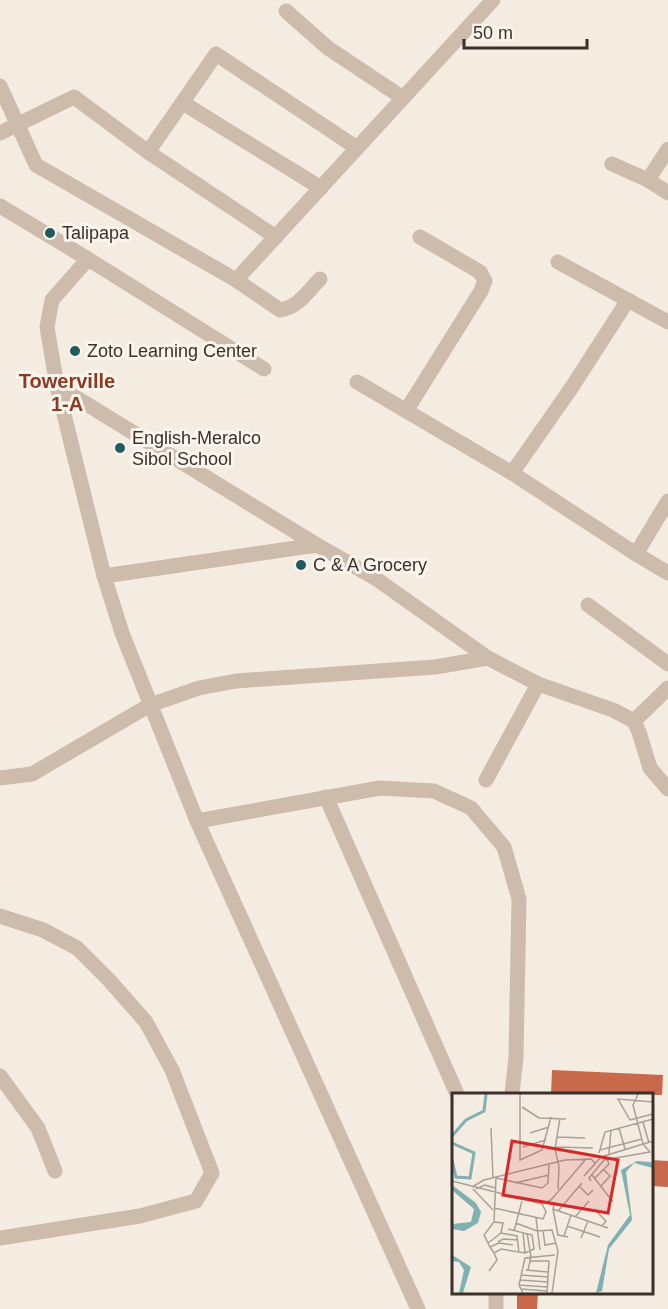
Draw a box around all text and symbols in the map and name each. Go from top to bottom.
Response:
scale bar [464,12,587,50]
text: 50 m [473,23,513,43]
place label: Talipapa [62,223,130,243]
marker: Talipapa [43,226,57,240]
place label: Zoto Learning Center [87,341,257,361]
marker: Zoto Learning Center [68,344,82,358]
district label: Towerville 1-A [19,370,115,415]
place label: English-Meralco Sibol School [132,428,261,469]
marker: English-Meralco Sibol School [113,441,127,455]
place label: C & A Grocery [313,555,427,575]
marker: C & A Grocery [294,558,308,572]
inset map [452,1093,653,1294]

